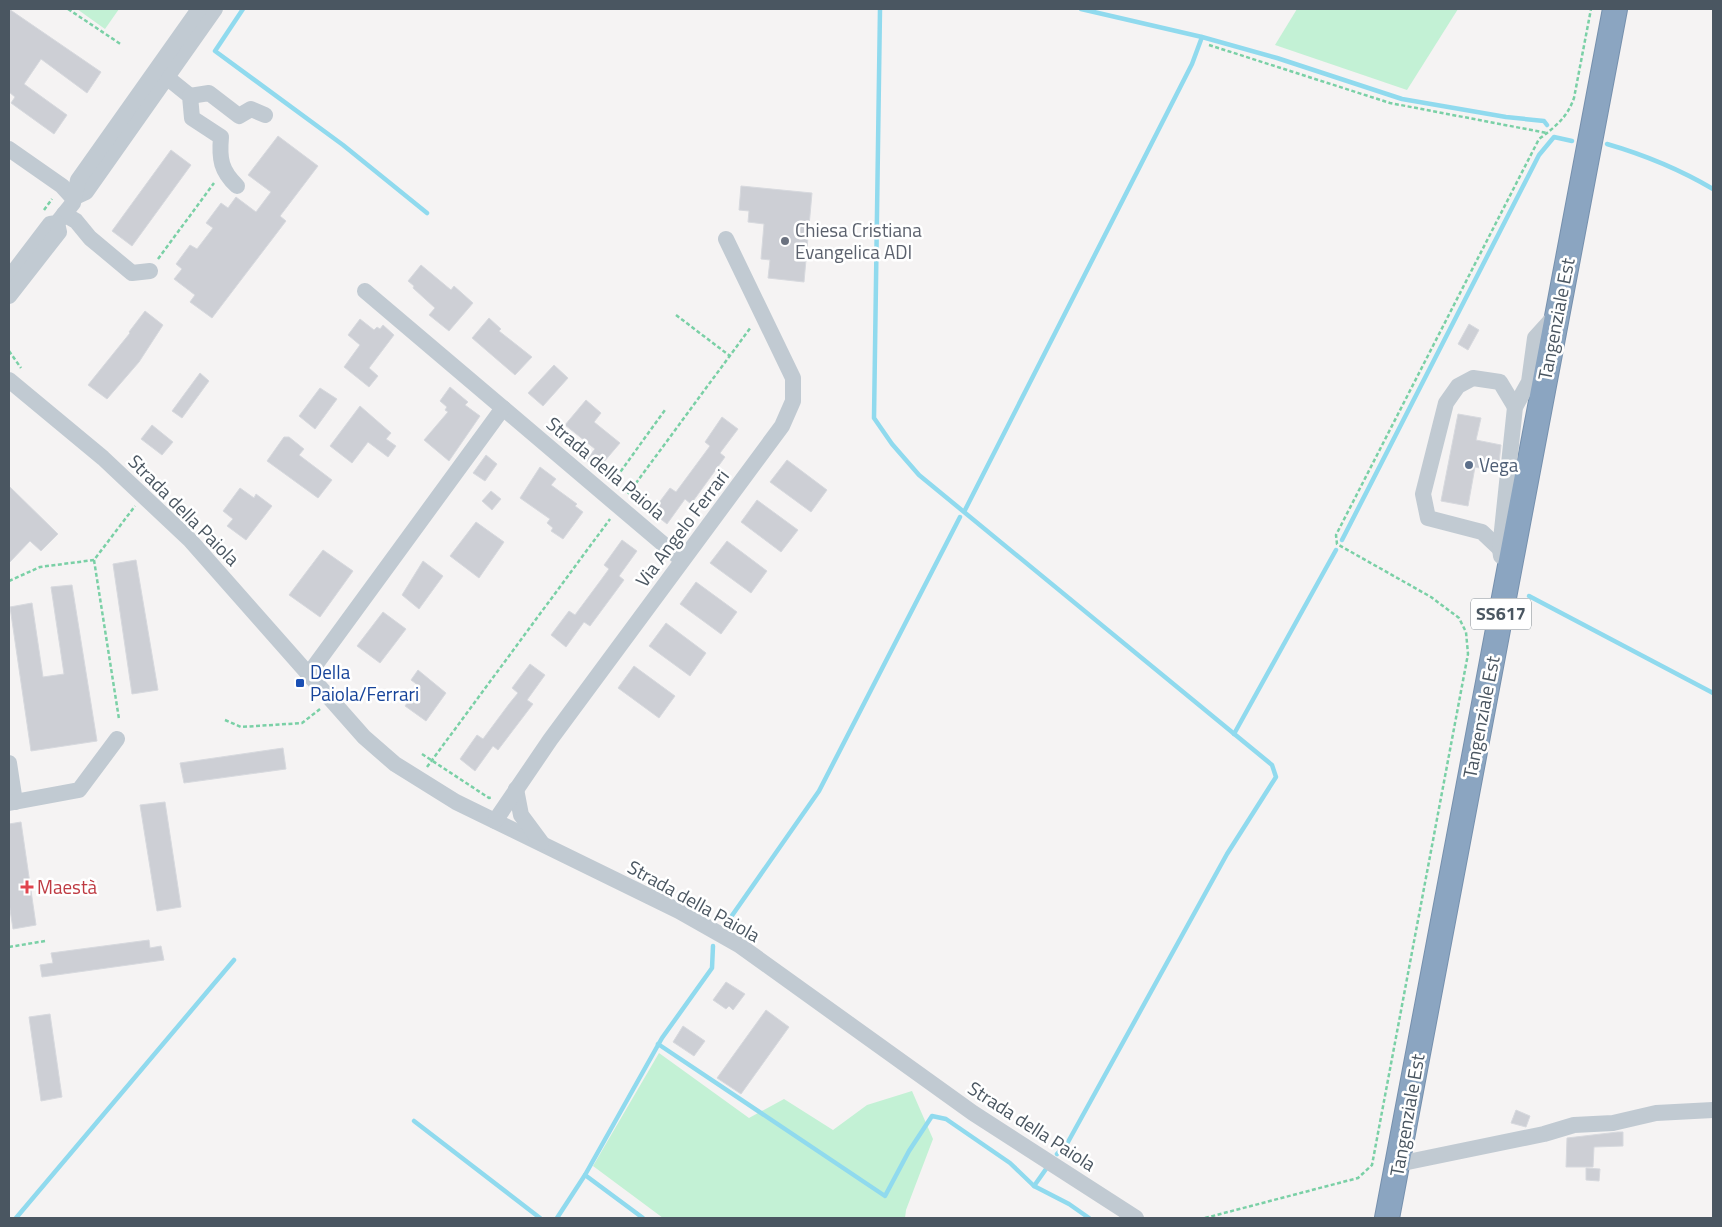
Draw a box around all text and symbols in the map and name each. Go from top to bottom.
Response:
place label: Chiesa Cristiana Evangelica ADI [795,215,922,266]
marker: Chiesa Cristiana Evangelica ADI [779,235,791,247]
street label: Tangenziale Est [1529,255,1582,383]
street label: Strada della Paiola [540,409,673,526]
street label: Strada della Paiola [122,447,247,572]
place label: Vega [1479,450,1519,479]
marker: Vega [1463,459,1475,471]
street label: Via Angelo Ferrari [628,463,736,593]
road number: SS617 [1471,598,1531,630]
street label: Tangenziale Est [1454,653,1507,781]
place label: Della Paiola/Ferrari [310,657,419,708]
marker: Della Paiola/Ferrari [294,677,306,689]
street label: Strada della Paiola [623,852,766,949]
place label: Maestà [37,872,98,901]
marker: Maestà [21,881,33,893]
street label: Tangenziale Est [1381,1051,1432,1179]
street label: Strada della Paiola [962,1073,1102,1178]

